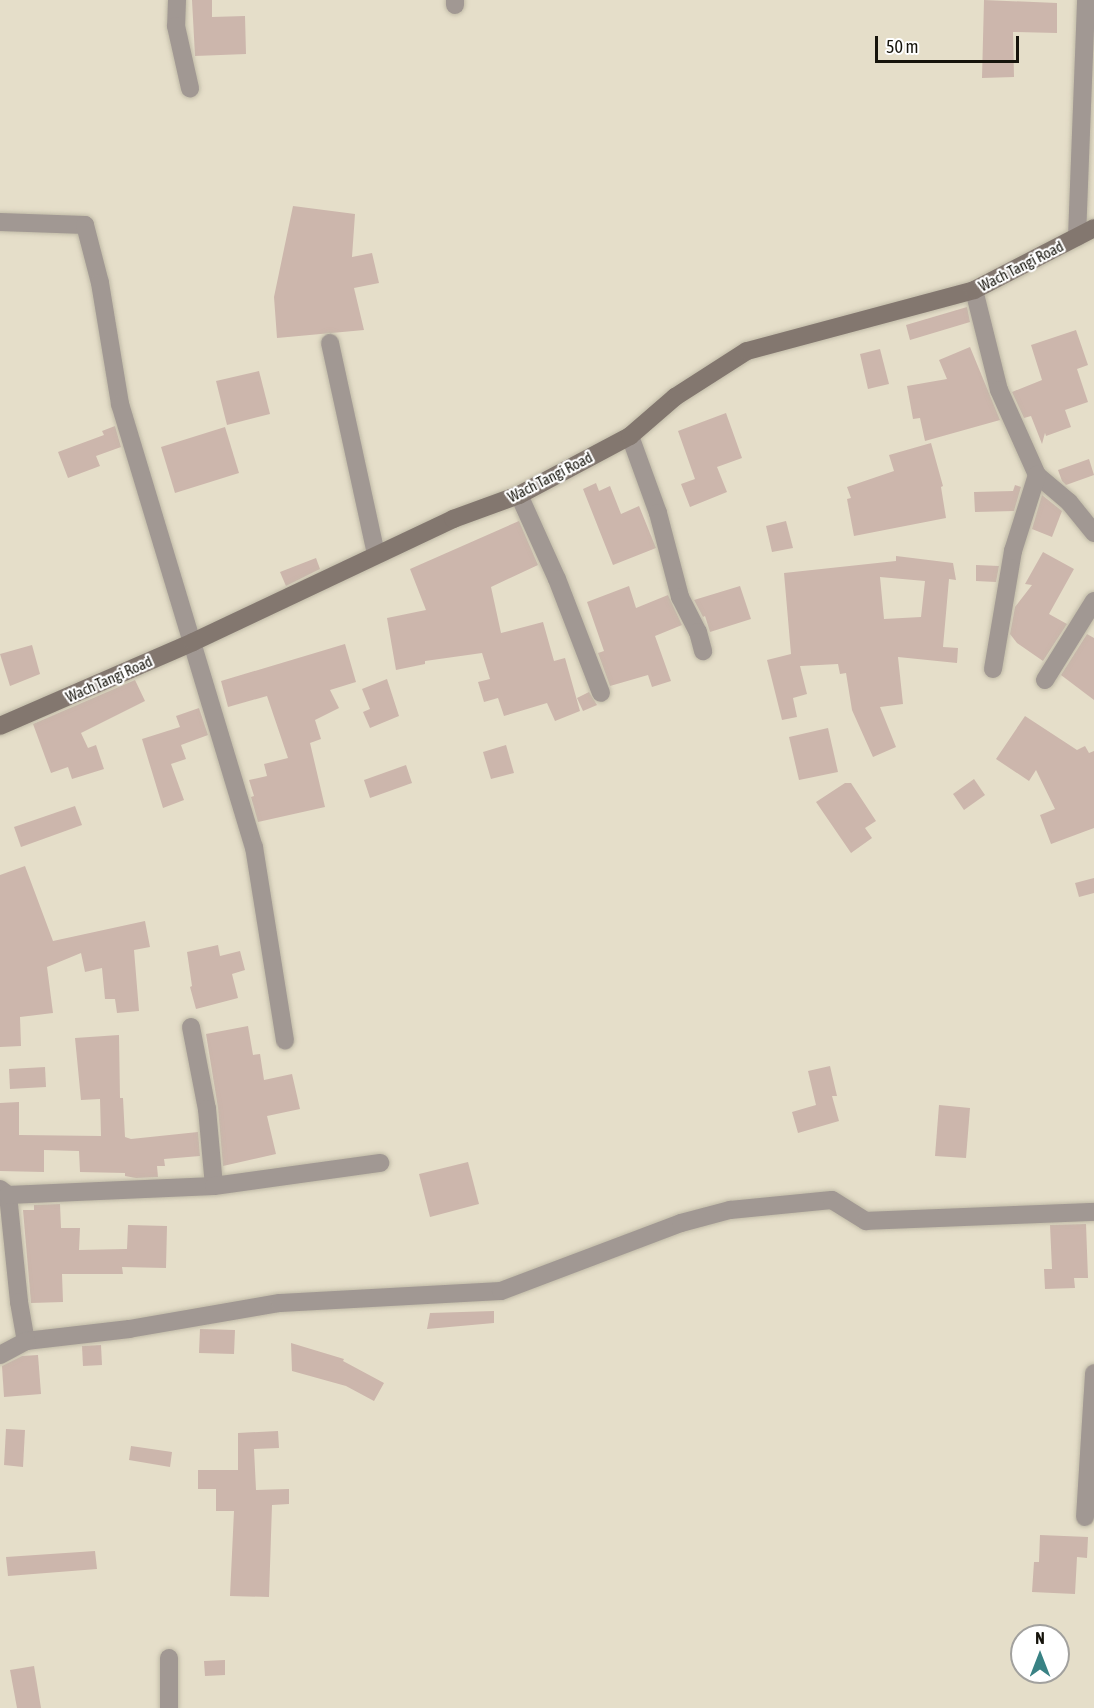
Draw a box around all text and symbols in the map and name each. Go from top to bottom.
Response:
scale bar [878,24,1022,62]
text: 50 m [886,36,918,57]
street label: Wach Tangi Road [976,237,1066,295]
street label: Wach Tangi Road [505,448,595,506]
street label: Wach Tangi Road [63,652,155,706]
north arrow [1010,1624,1070,1684]
text: N [1035,1629,1045,1647]

